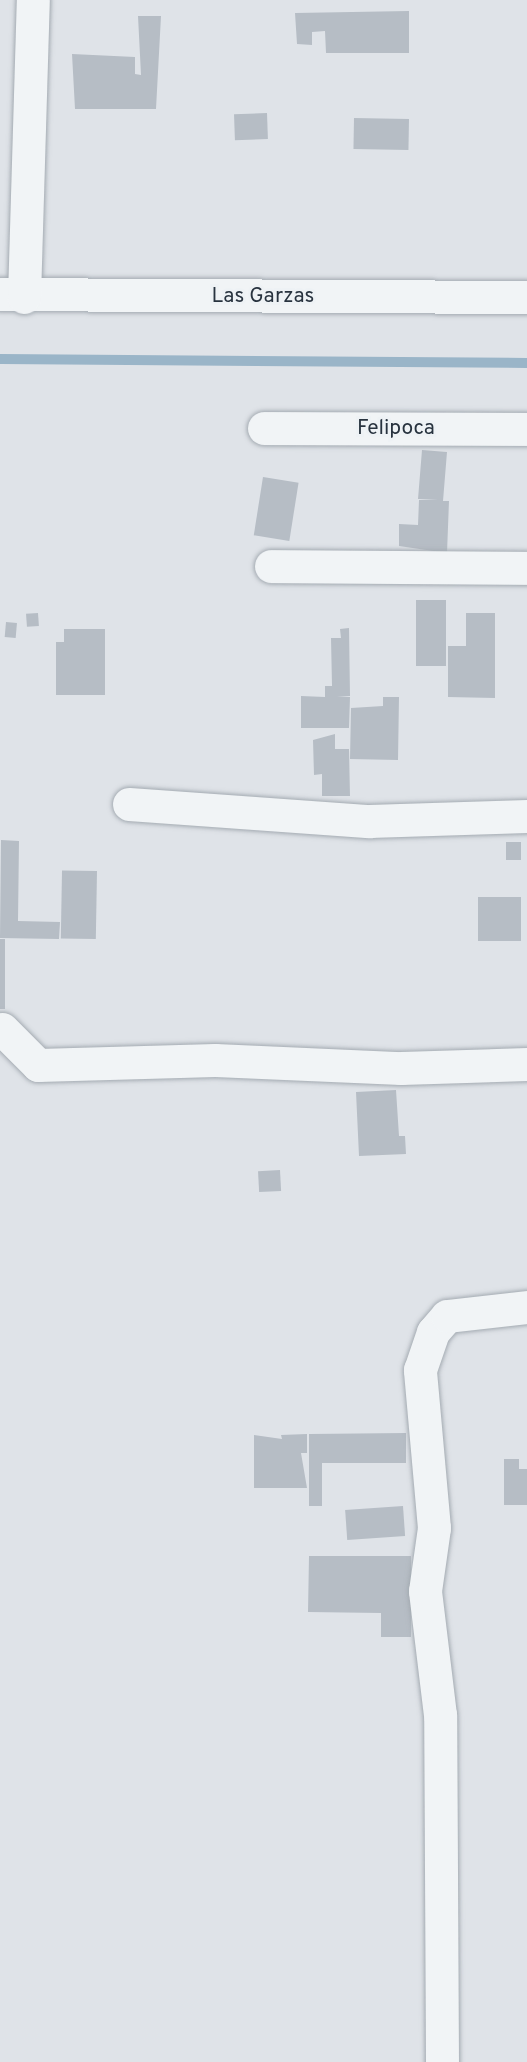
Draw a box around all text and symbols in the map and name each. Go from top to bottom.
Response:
street label: Las Garzas [212,284,314,310]
street label: Felipoca [357,416,435,442]

